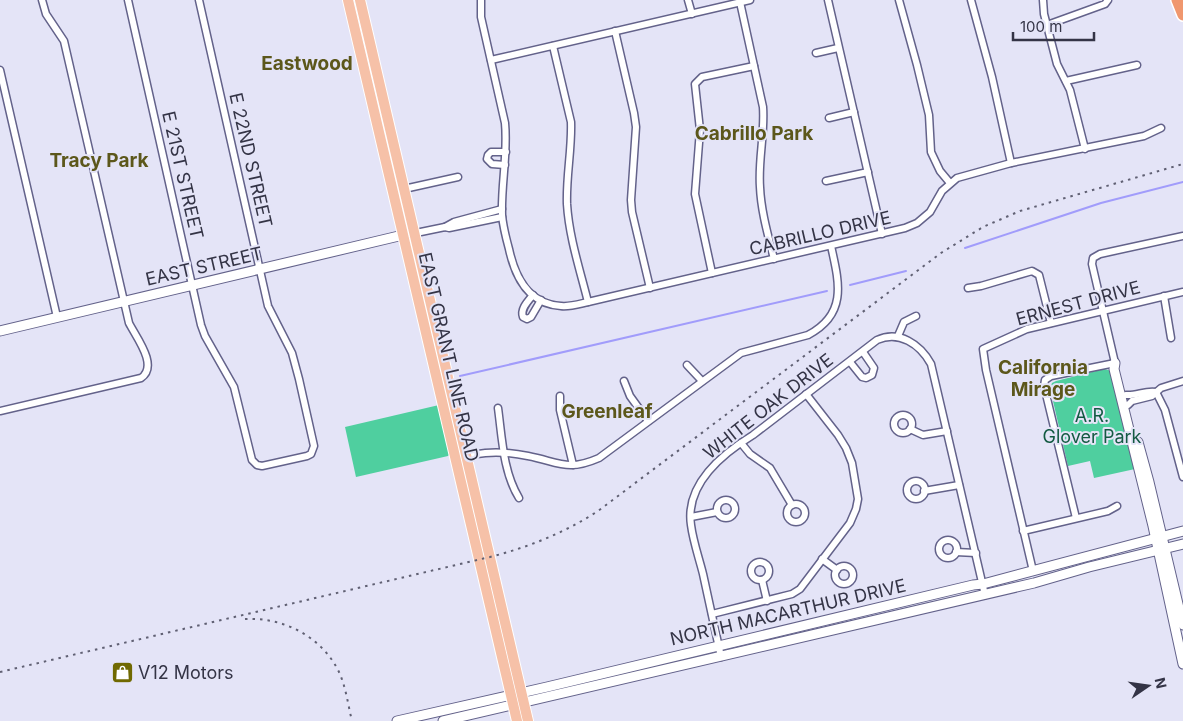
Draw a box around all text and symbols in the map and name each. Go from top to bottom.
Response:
scale bar [1013,10,1094,42]
text: 100 m [1020,17,1062,36]
district label: Eastwood [261,52,353,75]
street label: E 22ND STREET [225,91,277,229]
street label: E 21ST STREET [158,109,208,241]
district label: Cabrillo Park [695,122,813,145]
district label: Tracy Park [49,149,149,172]
street label: CABRILLO DRIVE [747,206,893,260]
street label: EAST STREET [143,242,265,290]
street label: EAST GRANT LINE ROAD [415,251,483,463]
street label: ERNEST DRIVE [1014,276,1142,330]
street label: WHITE OAK DRIVE [699,349,837,463]
district label: California Mirage [998,356,1088,401]
district label: Greenleaf [561,400,653,423]
park label: A.R. Glover Park [1043,405,1142,447]
street label: NORTH MACARTHUR DRIVE [668,575,908,649]
shop icon: V12 Motors [110,660,134,684]
north arrow [1123,661,1173,711]
place label: V12 Motors [138,662,234,683]
text: N [1152,676,1171,690]

